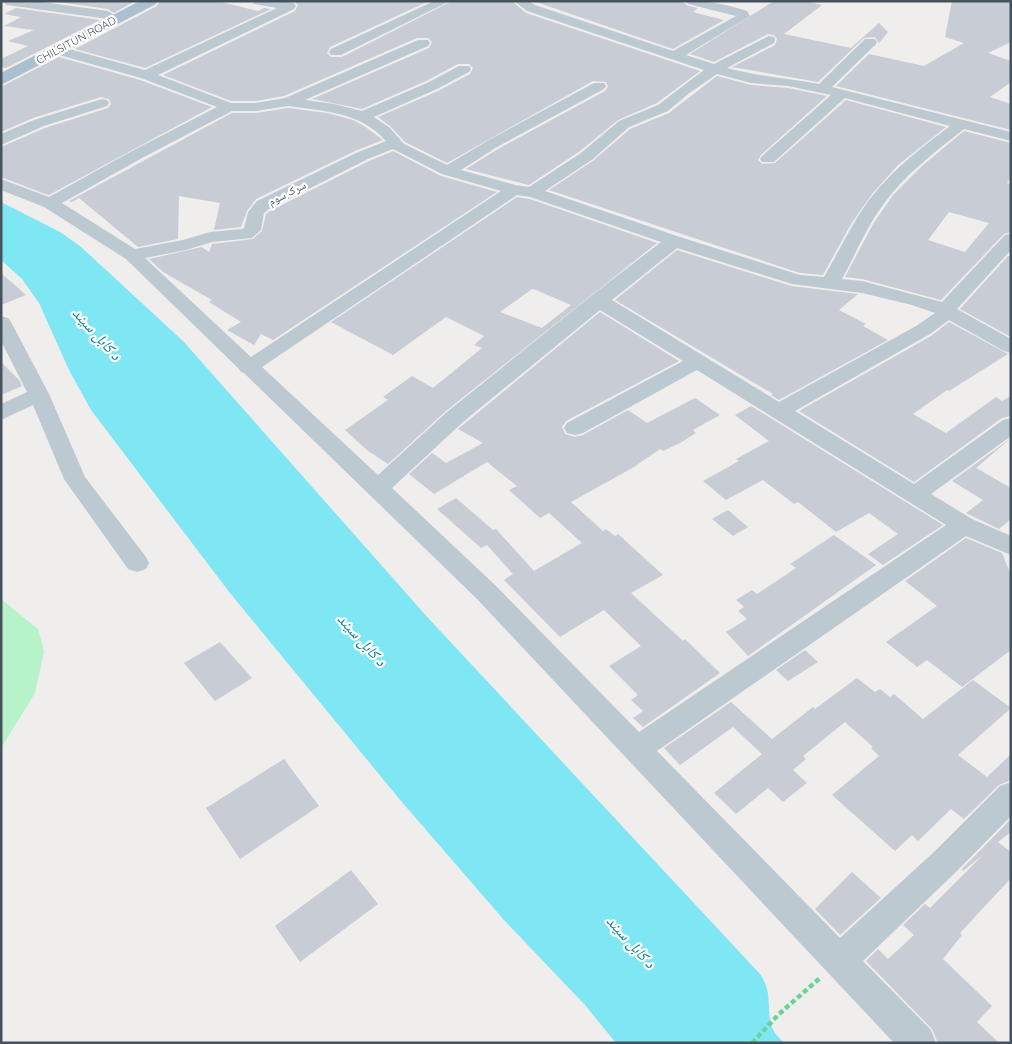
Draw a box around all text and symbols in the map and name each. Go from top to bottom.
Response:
street label: CHILSITUN ROAD [34,13,119,67]
street label: سرک سوم [266,178,308,208]
water label: د کابل سيند [69,303,126,364]
water label: د کابل سيند [334,609,391,670]
water label: د کابل سيند [603,911,660,972]

